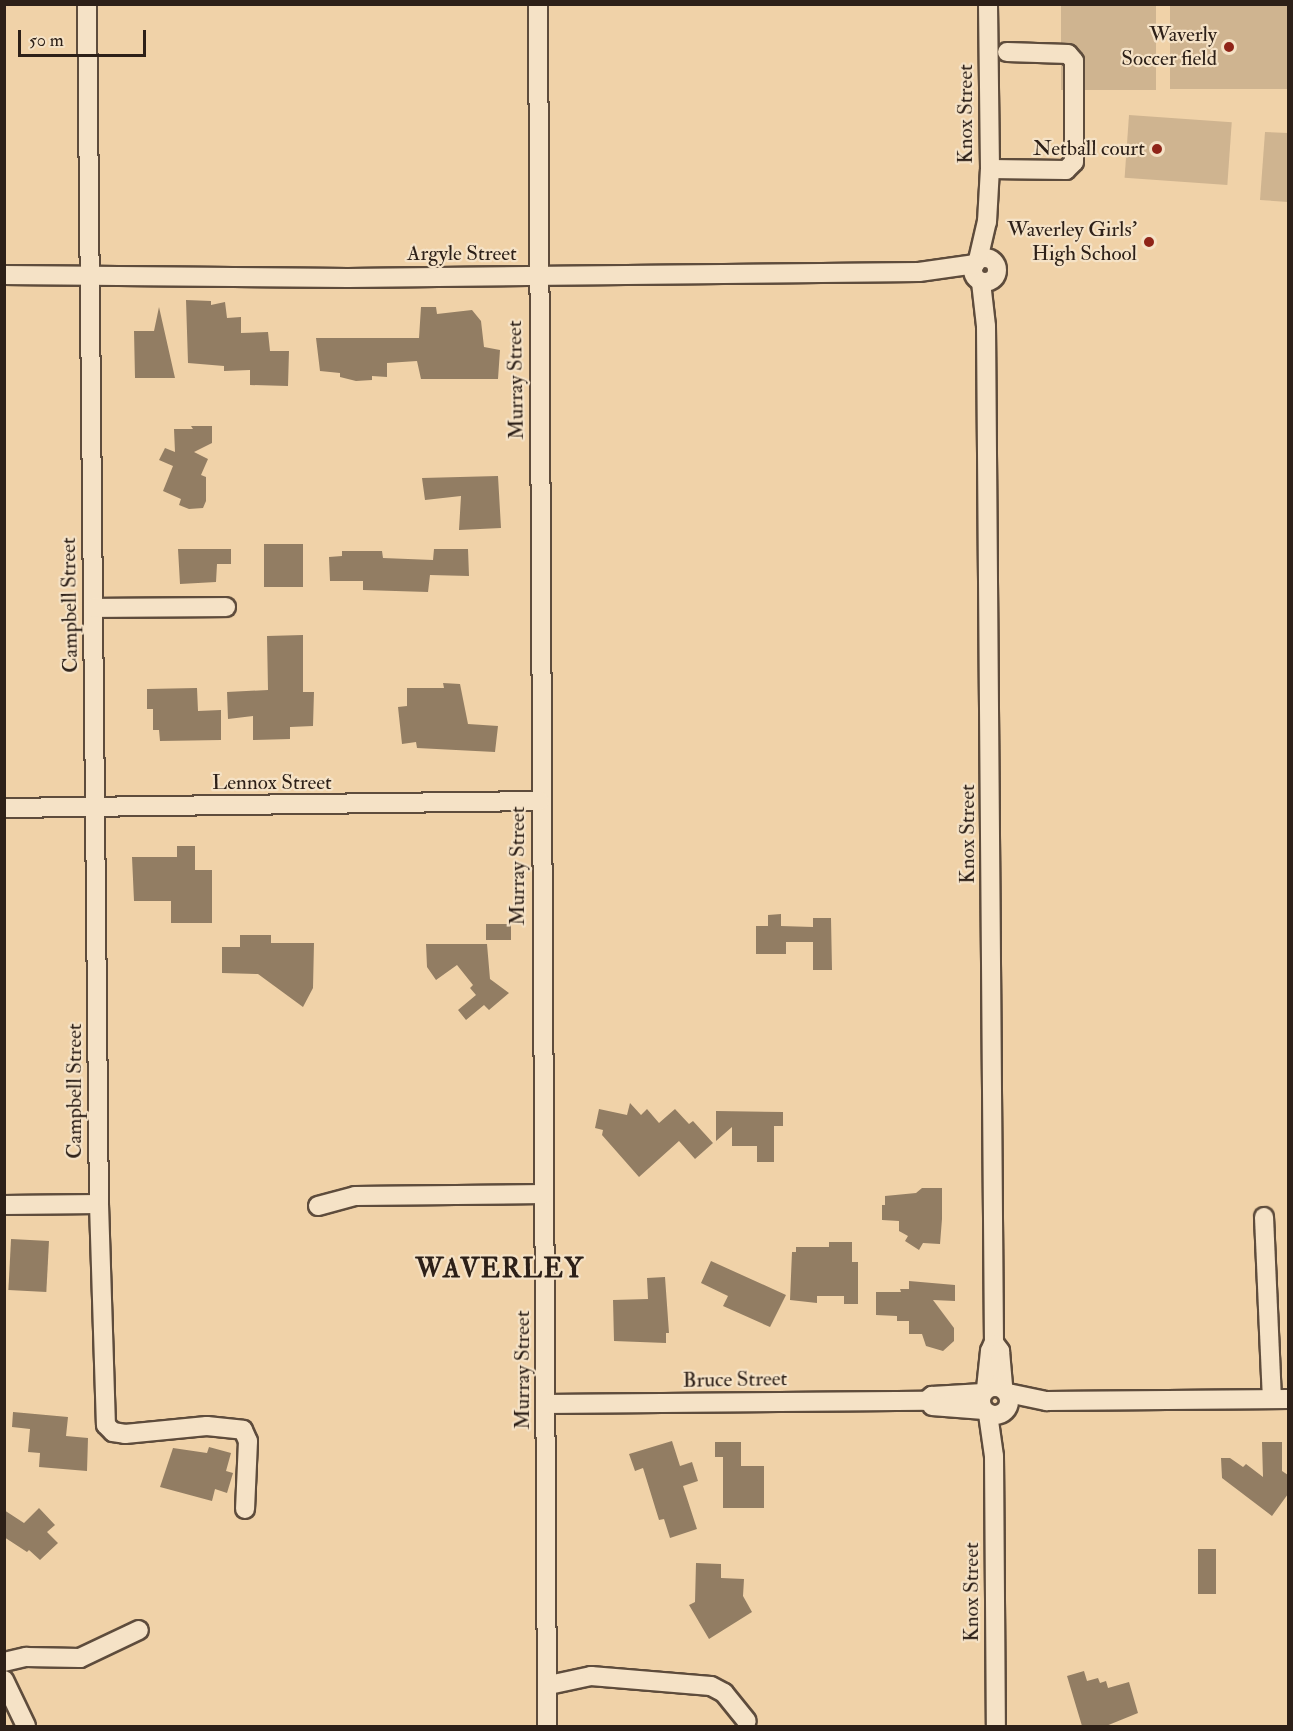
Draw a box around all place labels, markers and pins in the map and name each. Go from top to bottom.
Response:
place label: Waverly Soccer field [1121,22,1217,72]
marker: Waverly Soccer field [1222,40,1236,54]
place label: Netball court [1033,136,1145,162]
marker: Netball court [1150,142,1164,156]
place label: Waverley Girls' High School [1007,217,1137,267]
marker: Waverley Girls' High School [1142,235,1156,249]

